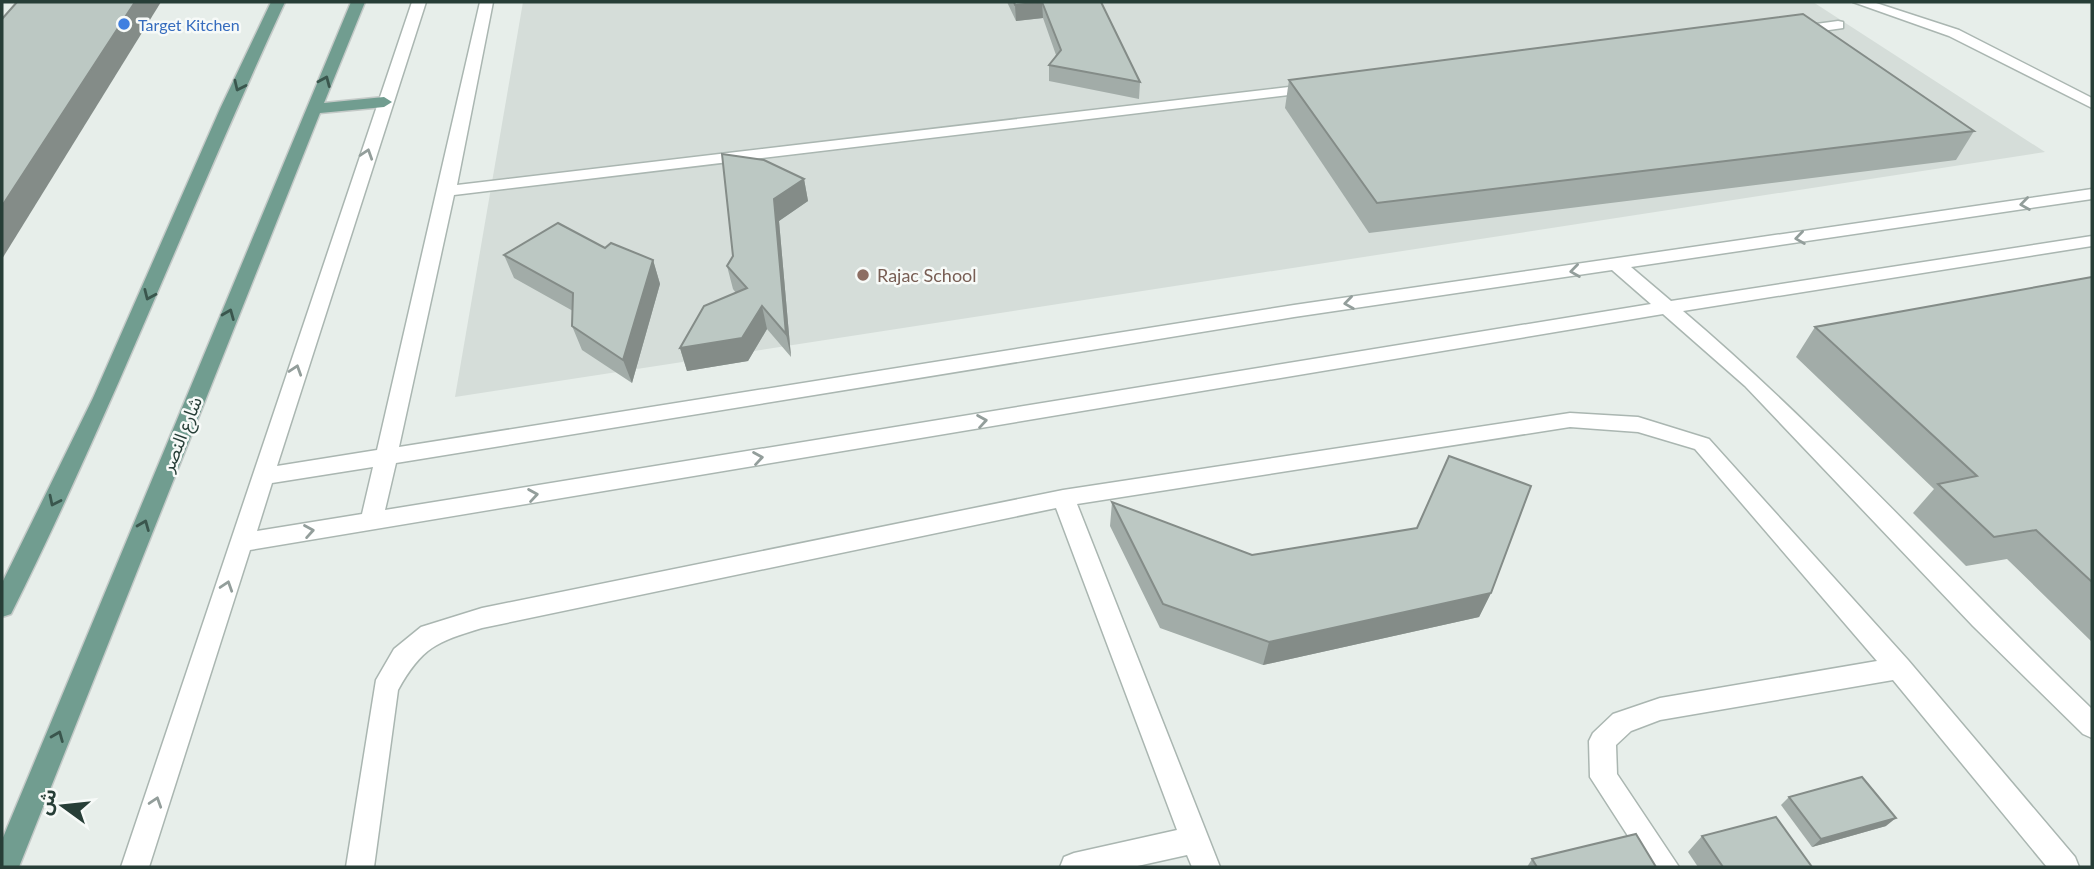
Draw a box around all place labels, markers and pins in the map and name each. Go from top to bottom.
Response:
place label: Target Kitchen [138,15,240,34]
marker: Target Kitchen [116,16,132,32]
place label: Rajac School [877,264,977,286]
marker: Rajac School [855,267,871,283]

